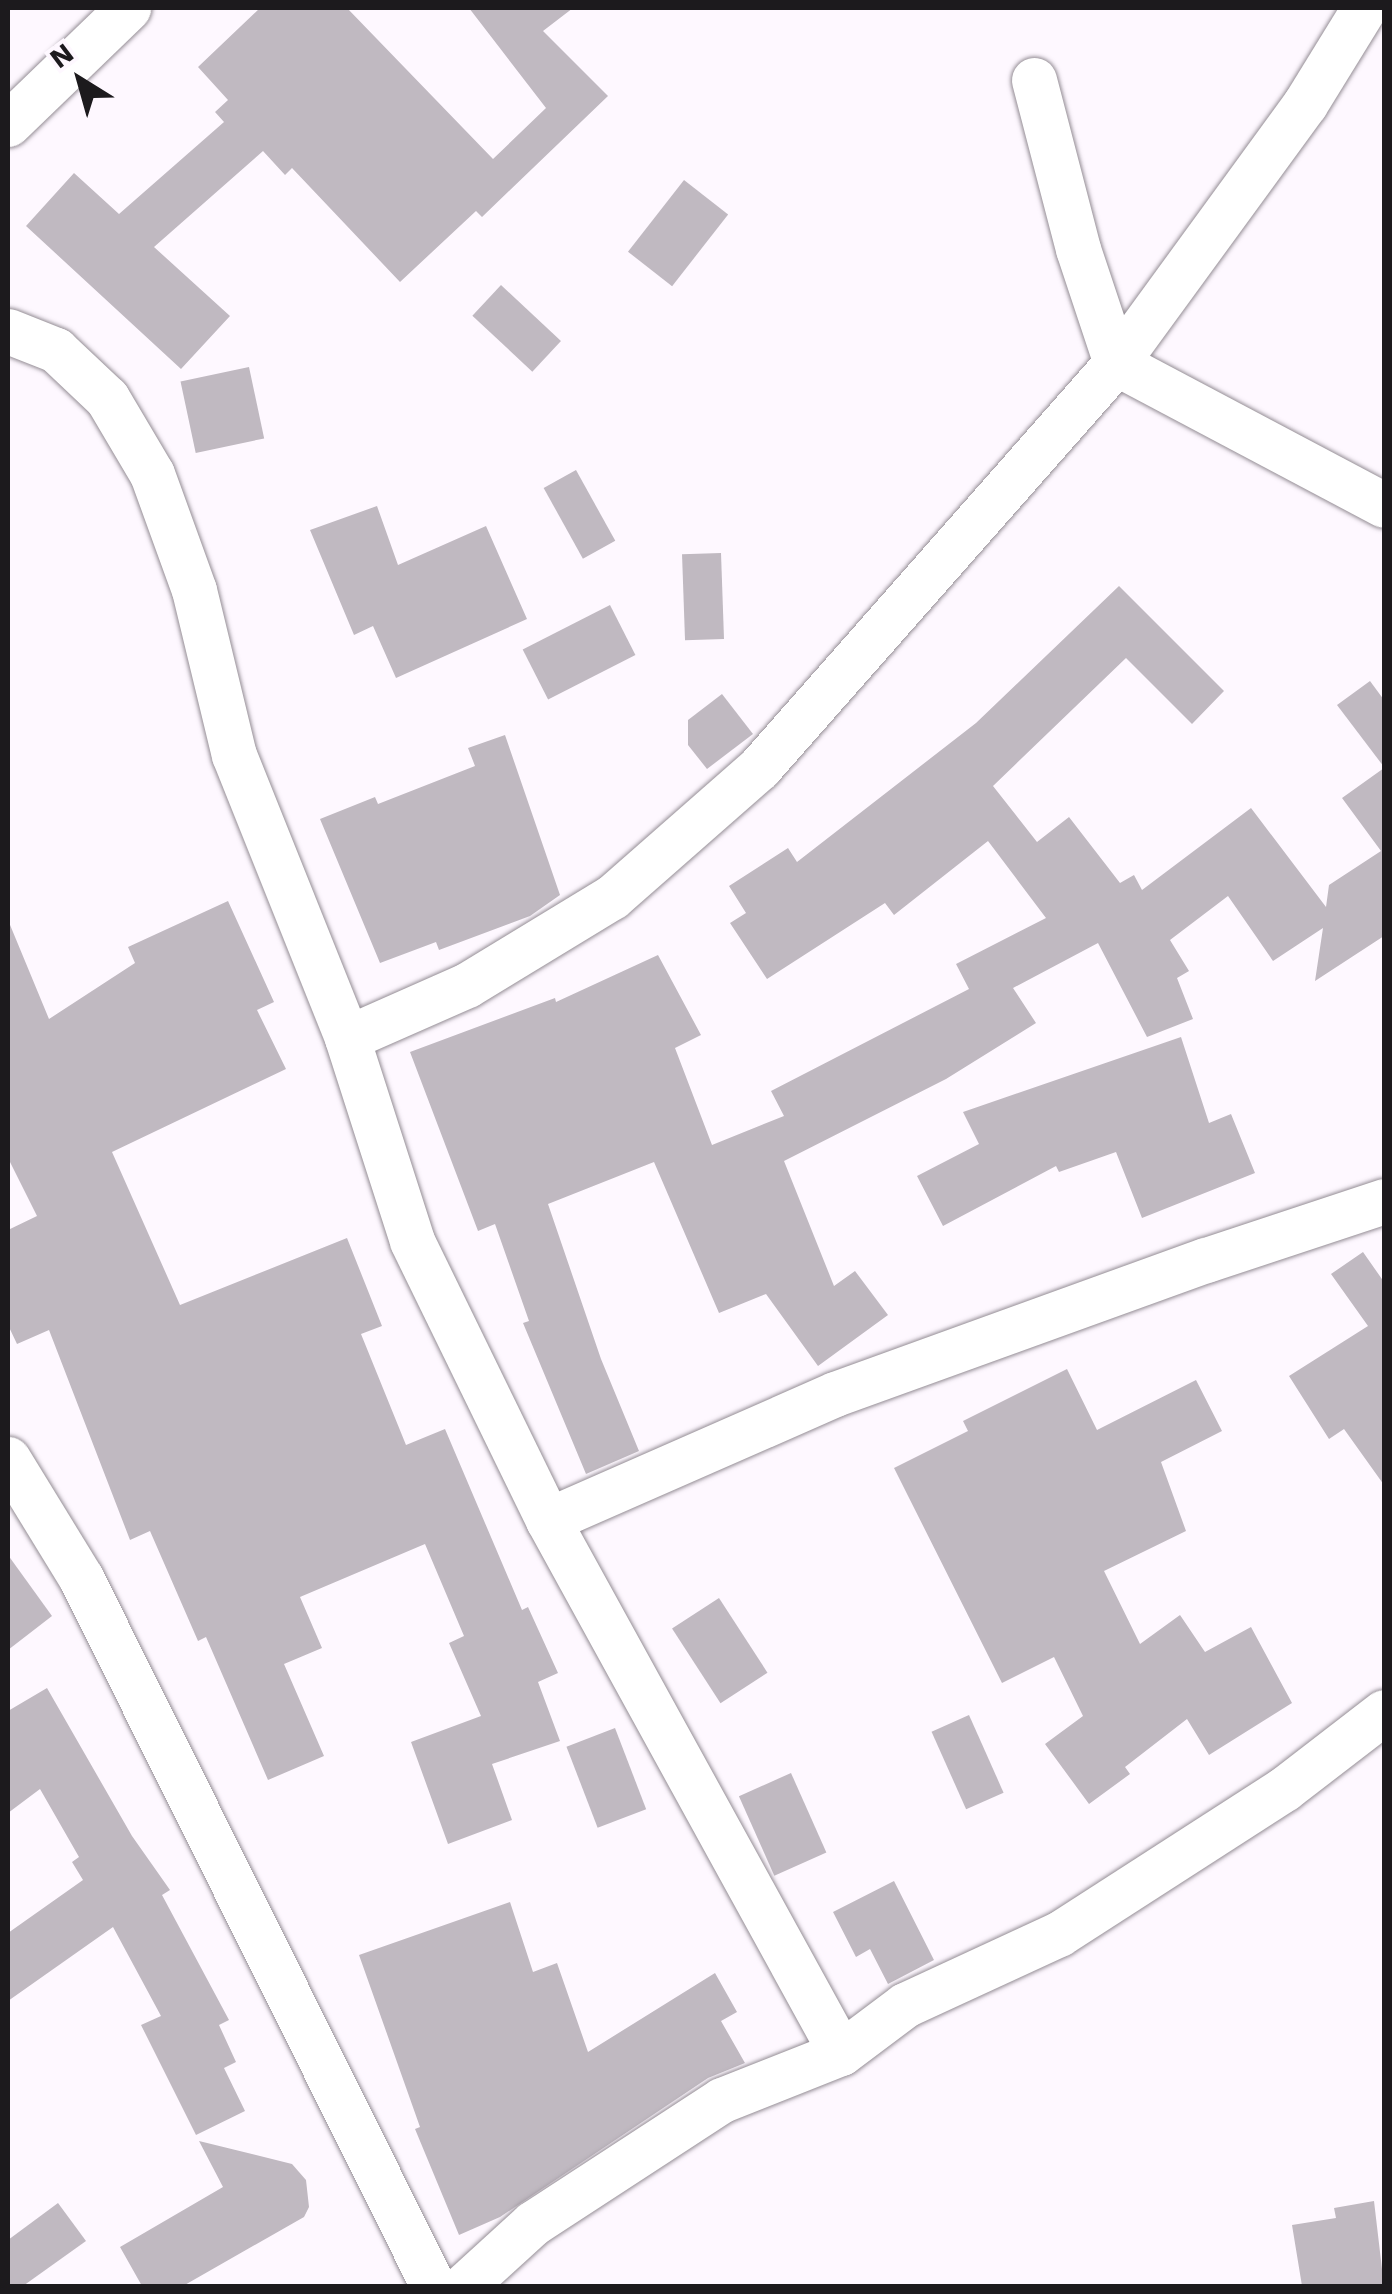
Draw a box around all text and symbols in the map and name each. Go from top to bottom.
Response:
north arrow [30,30,130,130]
text: N [43,36,80,75]

